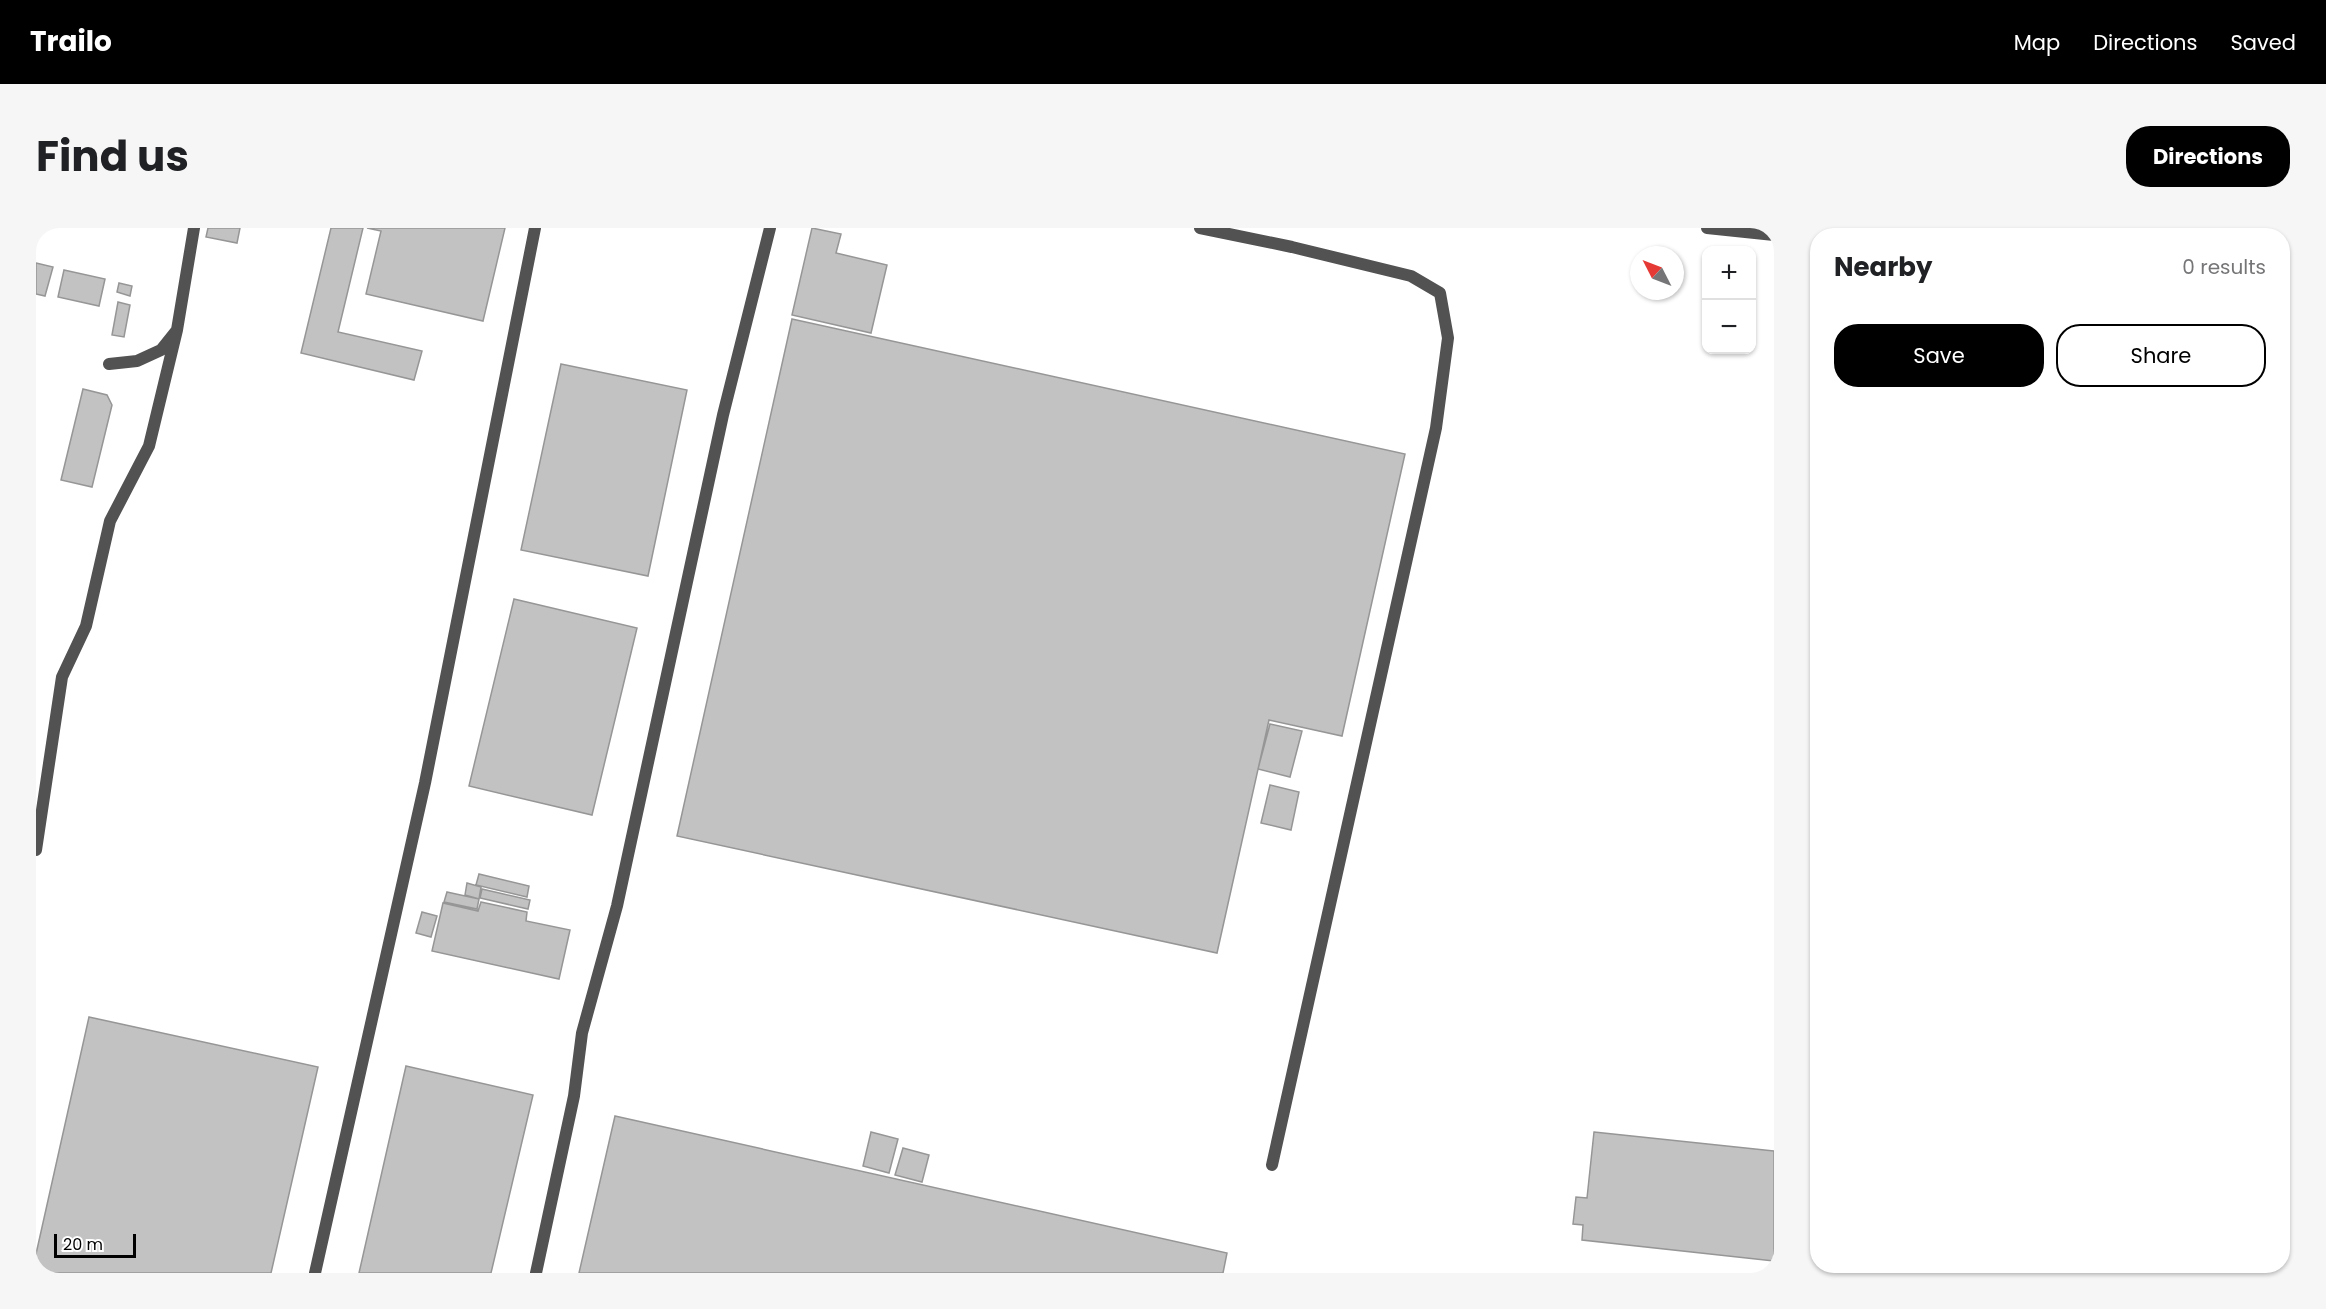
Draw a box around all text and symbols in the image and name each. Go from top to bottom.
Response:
text: Trailo [30,22,112,61]
text: Map [2014,28,2060,57]
text: Directions [2093,28,2197,57]
text: Saved [2230,28,2296,57]
button: Directions [2126,126,2290,187]
text: Find us [36,127,189,186]
north arrow [1630,246,1684,300]
map controls [1702,246,1756,354]
button: + [1702,246,1756,300]
text: Nearby [1834,249,1932,285]
text: 0 results [2182,253,2266,281]
button: − [1702,300,1756,354]
button: Save [1834,324,2044,387]
button: Share [2056,324,2266,387]
scale bar [54,1231,136,1258]
text: 20 m [63,1233,103,1256]

